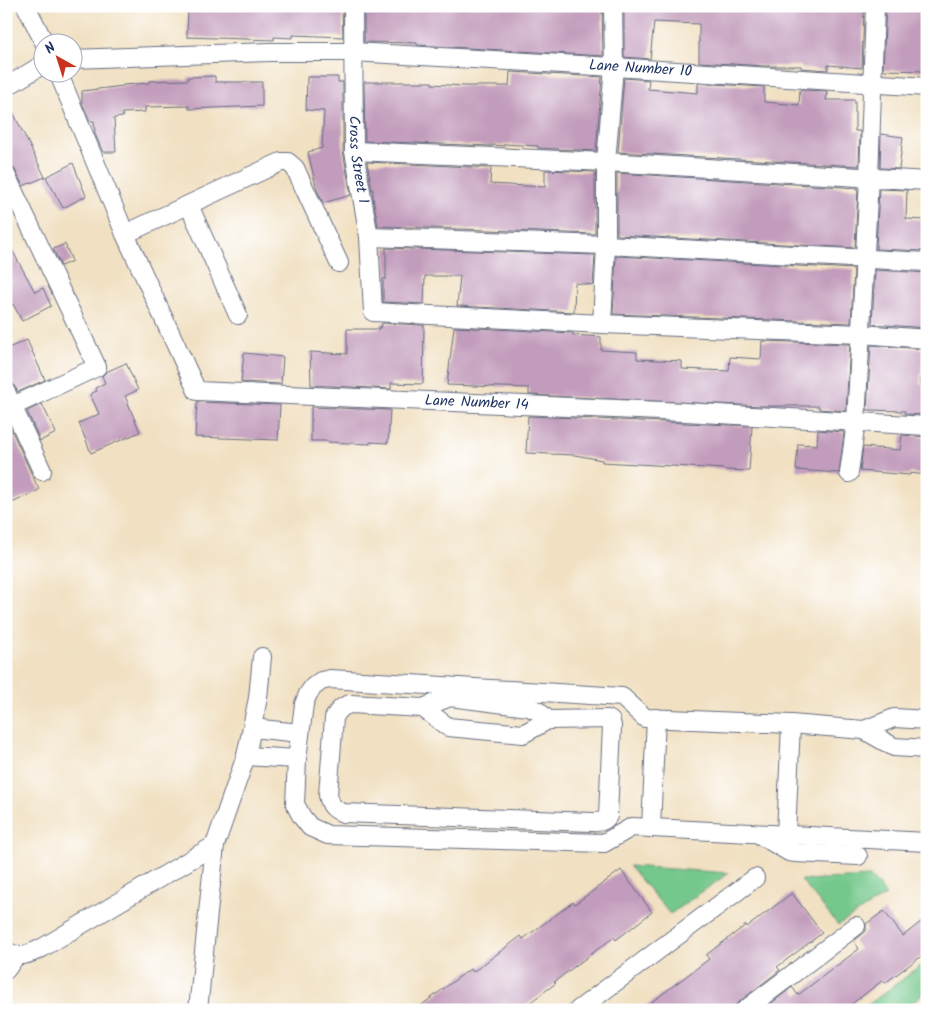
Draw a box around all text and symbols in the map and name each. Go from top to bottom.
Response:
north arrow [32,32,82,82]
text: N [40,37,61,60]
street label: Lane Number 10 [588,54,693,84]
street label: Cross Street 1 [342,116,375,206]
street label: Lane Number 14 [424,389,529,417]

